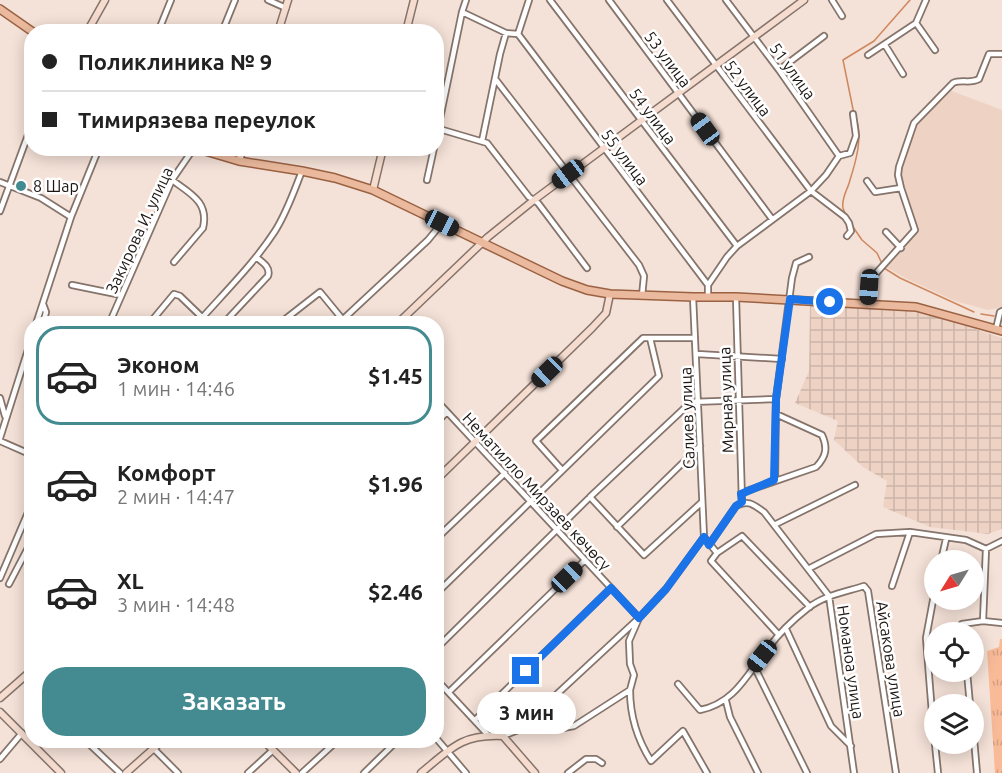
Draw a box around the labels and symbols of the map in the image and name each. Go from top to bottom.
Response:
street label: 53 улица [641,27,695,91]
street label: 51 улица [766,39,820,103]
street label: 52 улица [721,56,775,120]
street label: 54 улица [626,84,680,148]
car [687,109,723,149]
street label: 55 улица [598,125,652,189]
car [548,156,588,192]
street label: Закирова И. улица [102,164,176,296]
place label: 8 Шар [33,177,79,195]
marker: 8 Шар [14,179,28,193]
car [422,207,462,239]
car [859,268,879,306]
route start [816,288,843,315]
street label: Мирная улица [715,347,737,453]
car [528,353,566,391]
street label: Салиев улица [676,367,698,469]
street label: Нематилло Мирзаев көчөсү [459,409,615,574]
north arrow [924,550,984,610]
car [548,558,586,596]
street label: Айсакова улица [873,600,909,718]
street label: Номаноа улица [834,604,868,720]
car [744,636,780,676]
route end [512,657,539,684]
callout: 3 мин [476,692,576,734]

